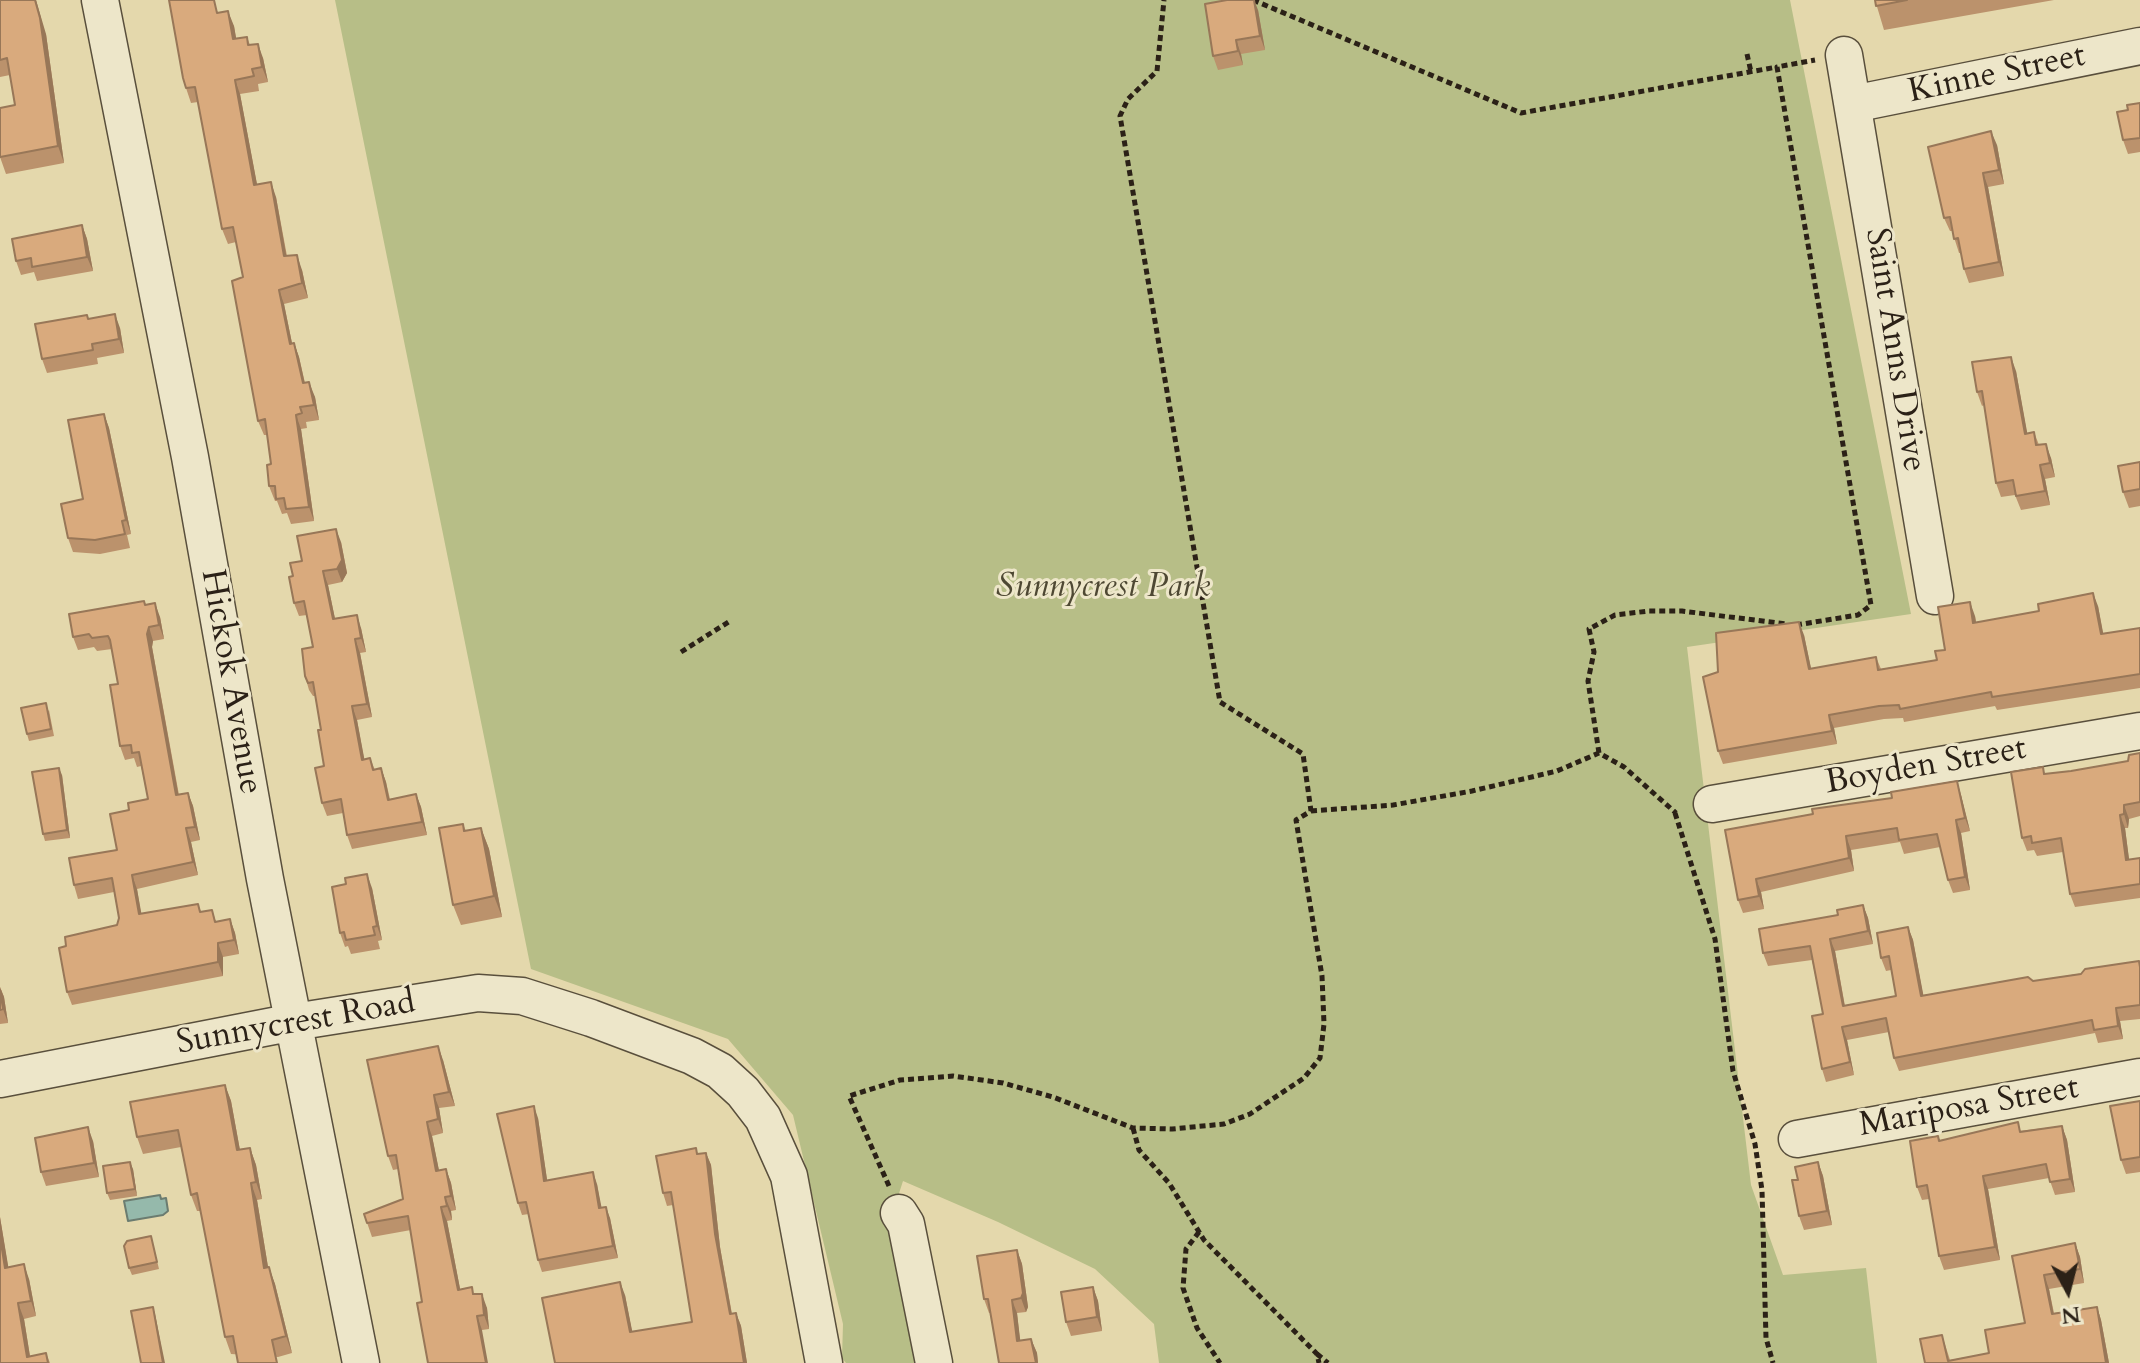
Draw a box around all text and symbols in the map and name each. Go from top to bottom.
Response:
street label: Kinne Street [1905,36,2089,114]
street label: Saint Anns Drive [1855,225,1933,475]
street label: Hickok Avenue [190,566,270,798]
park label: Sunnycrest Park [996,568,1210,608]
street label: Boyden Street [1822,729,2030,805]
street label: Sunnycrest Road [173,983,419,1065]
street label: Mariposa Street [1856,1069,2082,1147]
north arrow [2028,1251,2108,1331]
text: N [2060,1299,2082,1331]

